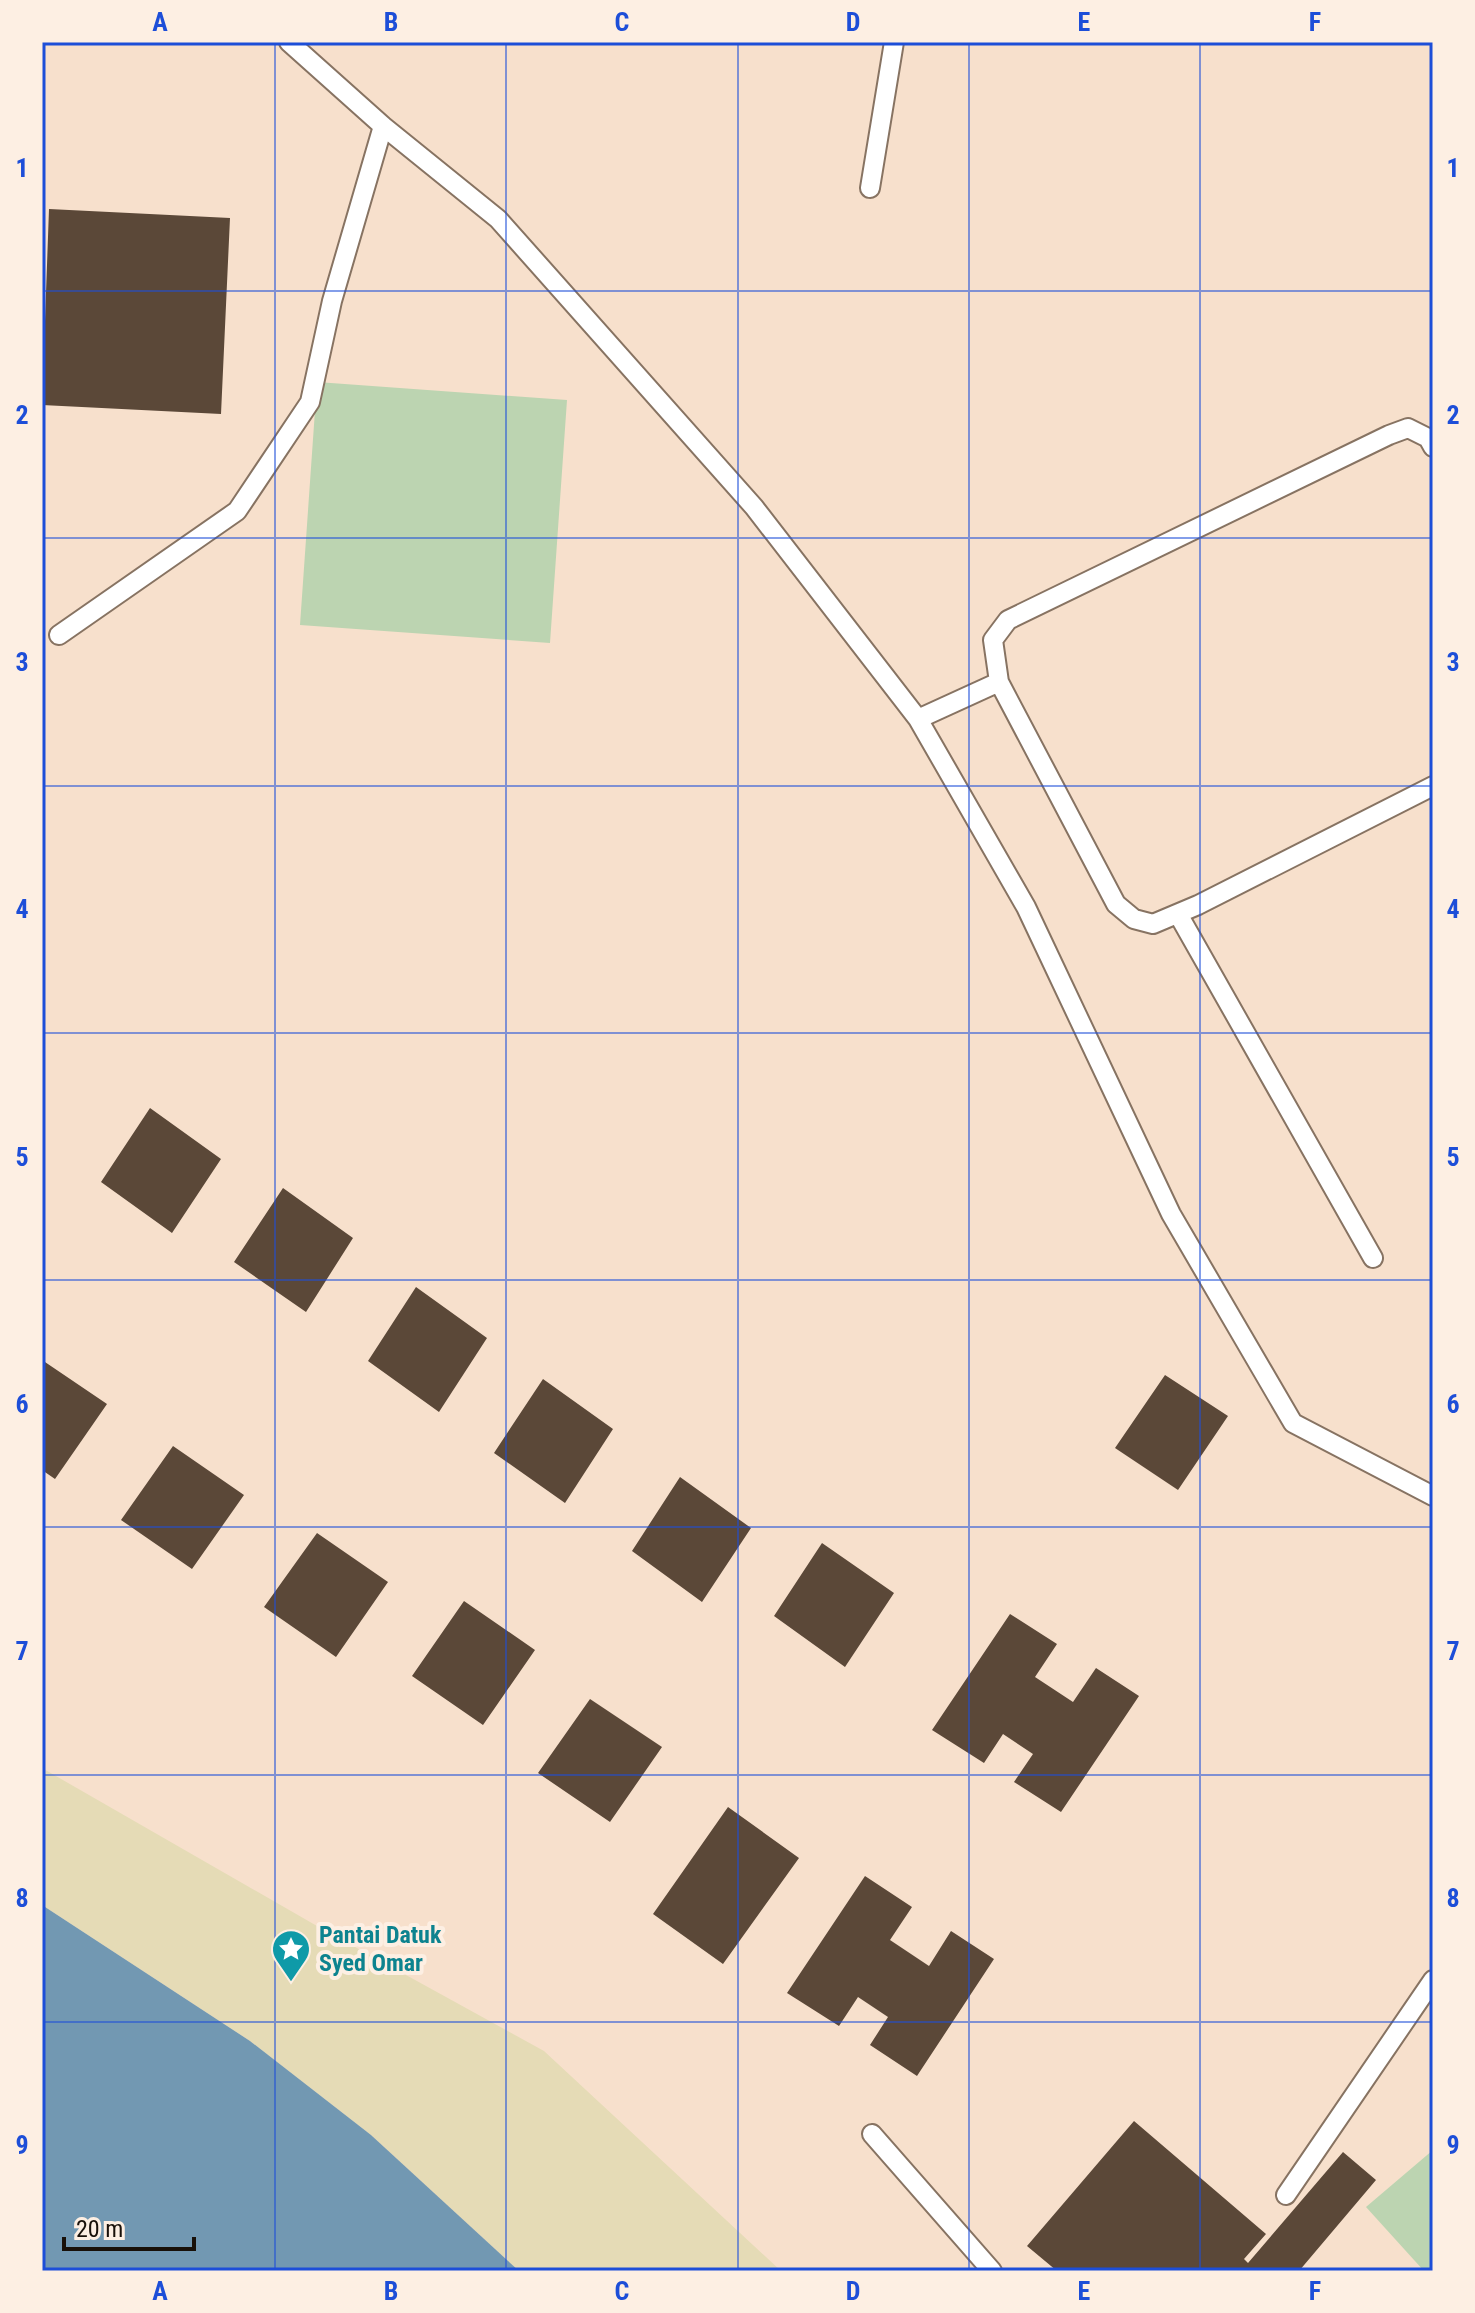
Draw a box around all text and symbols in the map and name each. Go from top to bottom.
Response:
text: A [152,7,168,37]
text: B [384,7,398,37]
text: C [615,7,630,37]
text: D [846,7,860,37]
text: E [1078,7,1091,37]
text: F [1309,7,1321,37]
text: 1 [15,153,29,183]
text: 1 [1446,153,1460,183]
text: 2 [15,400,29,430]
text: 2 [1446,400,1460,430]
text: 3 [15,647,29,677]
text: 3 [1446,647,1460,677]
text: 4 [15,894,29,924]
text: 4 [1446,894,1460,924]
text: 5 [15,1142,29,1172]
text: 5 [1446,1142,1460,1172]
text: 6 [15,1389,29,1419]
text: 6 [1446,1389,1460,1419]
text: 7 [15,1636,29,1666]
text: 7 [1446,1636,1460,1666]
text: 8 [15,1883,29,1913]
text: 8 [1446,1883,1460,1913]
place label: Pantai Datuk Syed Omar [319,1921,442,1977]
place icon: Pantai Datuk Syed Omar [270,1928,312,1983]
text: 9 [15,2130,29,2160]
text: 9 [1446,2130,1460,2160]
scale bar [64,2201,194,2251]
text: 20 m [76,2215,123,2243]
text: A [152,2276,168,2306]
text: B [384,2276,398,2306]
text: C [615,2276,630,2306]
text: D [846,2276,860,2306]
text: E [1078,2276,1091,2306]
text: F [1309,2276,1321,2306]

